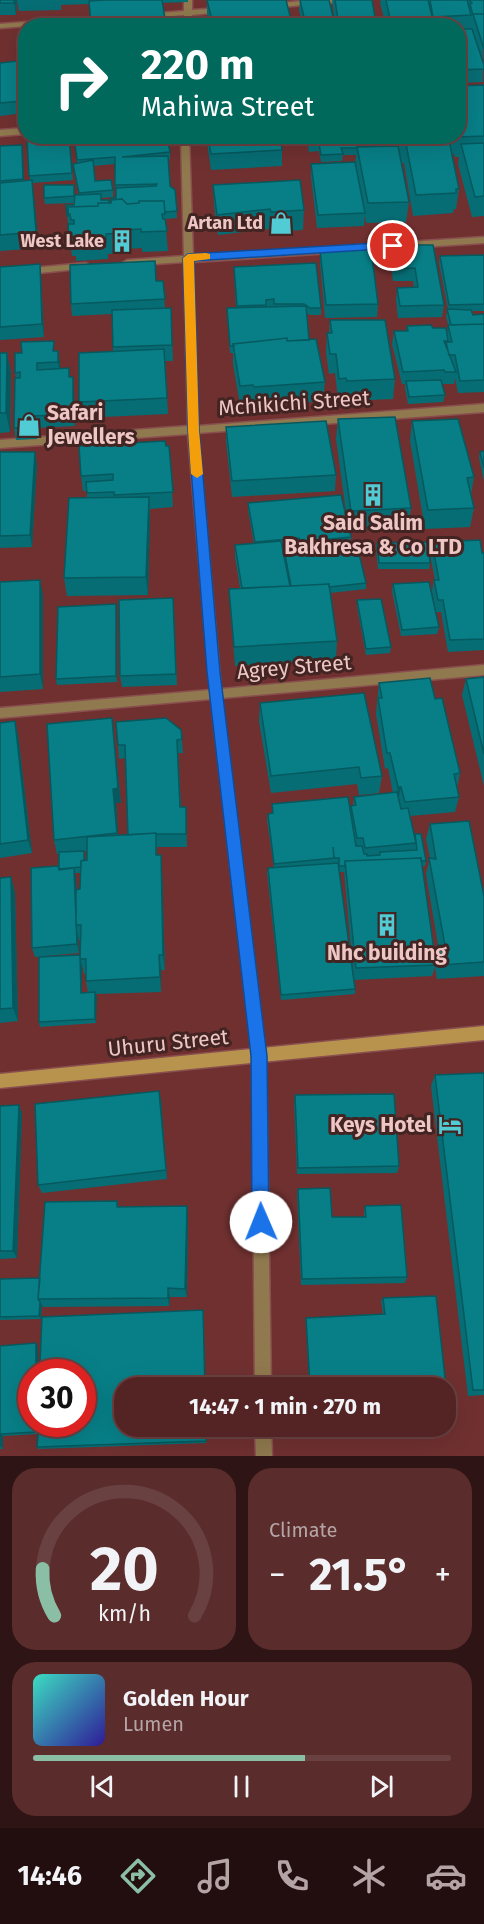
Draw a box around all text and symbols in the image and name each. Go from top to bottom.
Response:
text: 220 m [141,40,254,90]
icon: right [42,42,120,120]
text: Mahiwa Street [141,91,314,123]
shop icon: Artan Ltd [268,210,294,236]
place label: Artan Ltd [187,212,263,234]
pin [367,220,418,271]
building icon: West Lake [109,228,135,254]
icon: arrive [376,229,409,262]
place label: West Lake [21,230,104,252]
street label: Mchikichi Street [217,385,371,421]
place label: Safari Jewellers [46,400,135,450]
shop icon: Safari Jewellers [16,412,42,438]
building icon: Said Salim Bakhresa & Co LTD [360,482,386,508]
place label: Said Salim Bakhresa & Co LTD [284,510,462,560]
street label: Agrey Street [236,649,353,685]
building icon: Nhc building [374,912,400,938]
place label: Nhc building [327,940,447,966]
street label: Uhuru Street [106,1024,230,1062]
place label: Keys Hotel [330,1112,433,1138]
hotel icon: Keys Hotel [437,1112,463,1138]
position arrow [229,1190,293,1254]
speed limit sign: 30 [18,1359,96,1437]
text: 14:47 · 1 min · 270 m [189,1393,381,1420]
text: Climate [269,1518,337,1542]
text: 20 [90,1532,158,1607]
text: 21.5° [309,1548,411,1602]
text: − [269,1555,286,1595]
text: + [435,1555,451,1595]
text: km/h [97,1601,151,1627]
text: Golden Hour [123,1685,249,1712]
text: Lumen [123,1712,184,1736]
icon: previous [86,1770,119,1803]
icon: pause [225,1770,258,1803]
icon: next [365,1770,398,1803]
icon: directions [117,1855,159,1897]
icon: music [194,1855,236,1897]
icon: phone [271,1855,313,1897]
icon: climate [348,1855,390,1897]
icon: car [425,1855,467,1897]
text: 14:46 [17,1860,82,1892]

